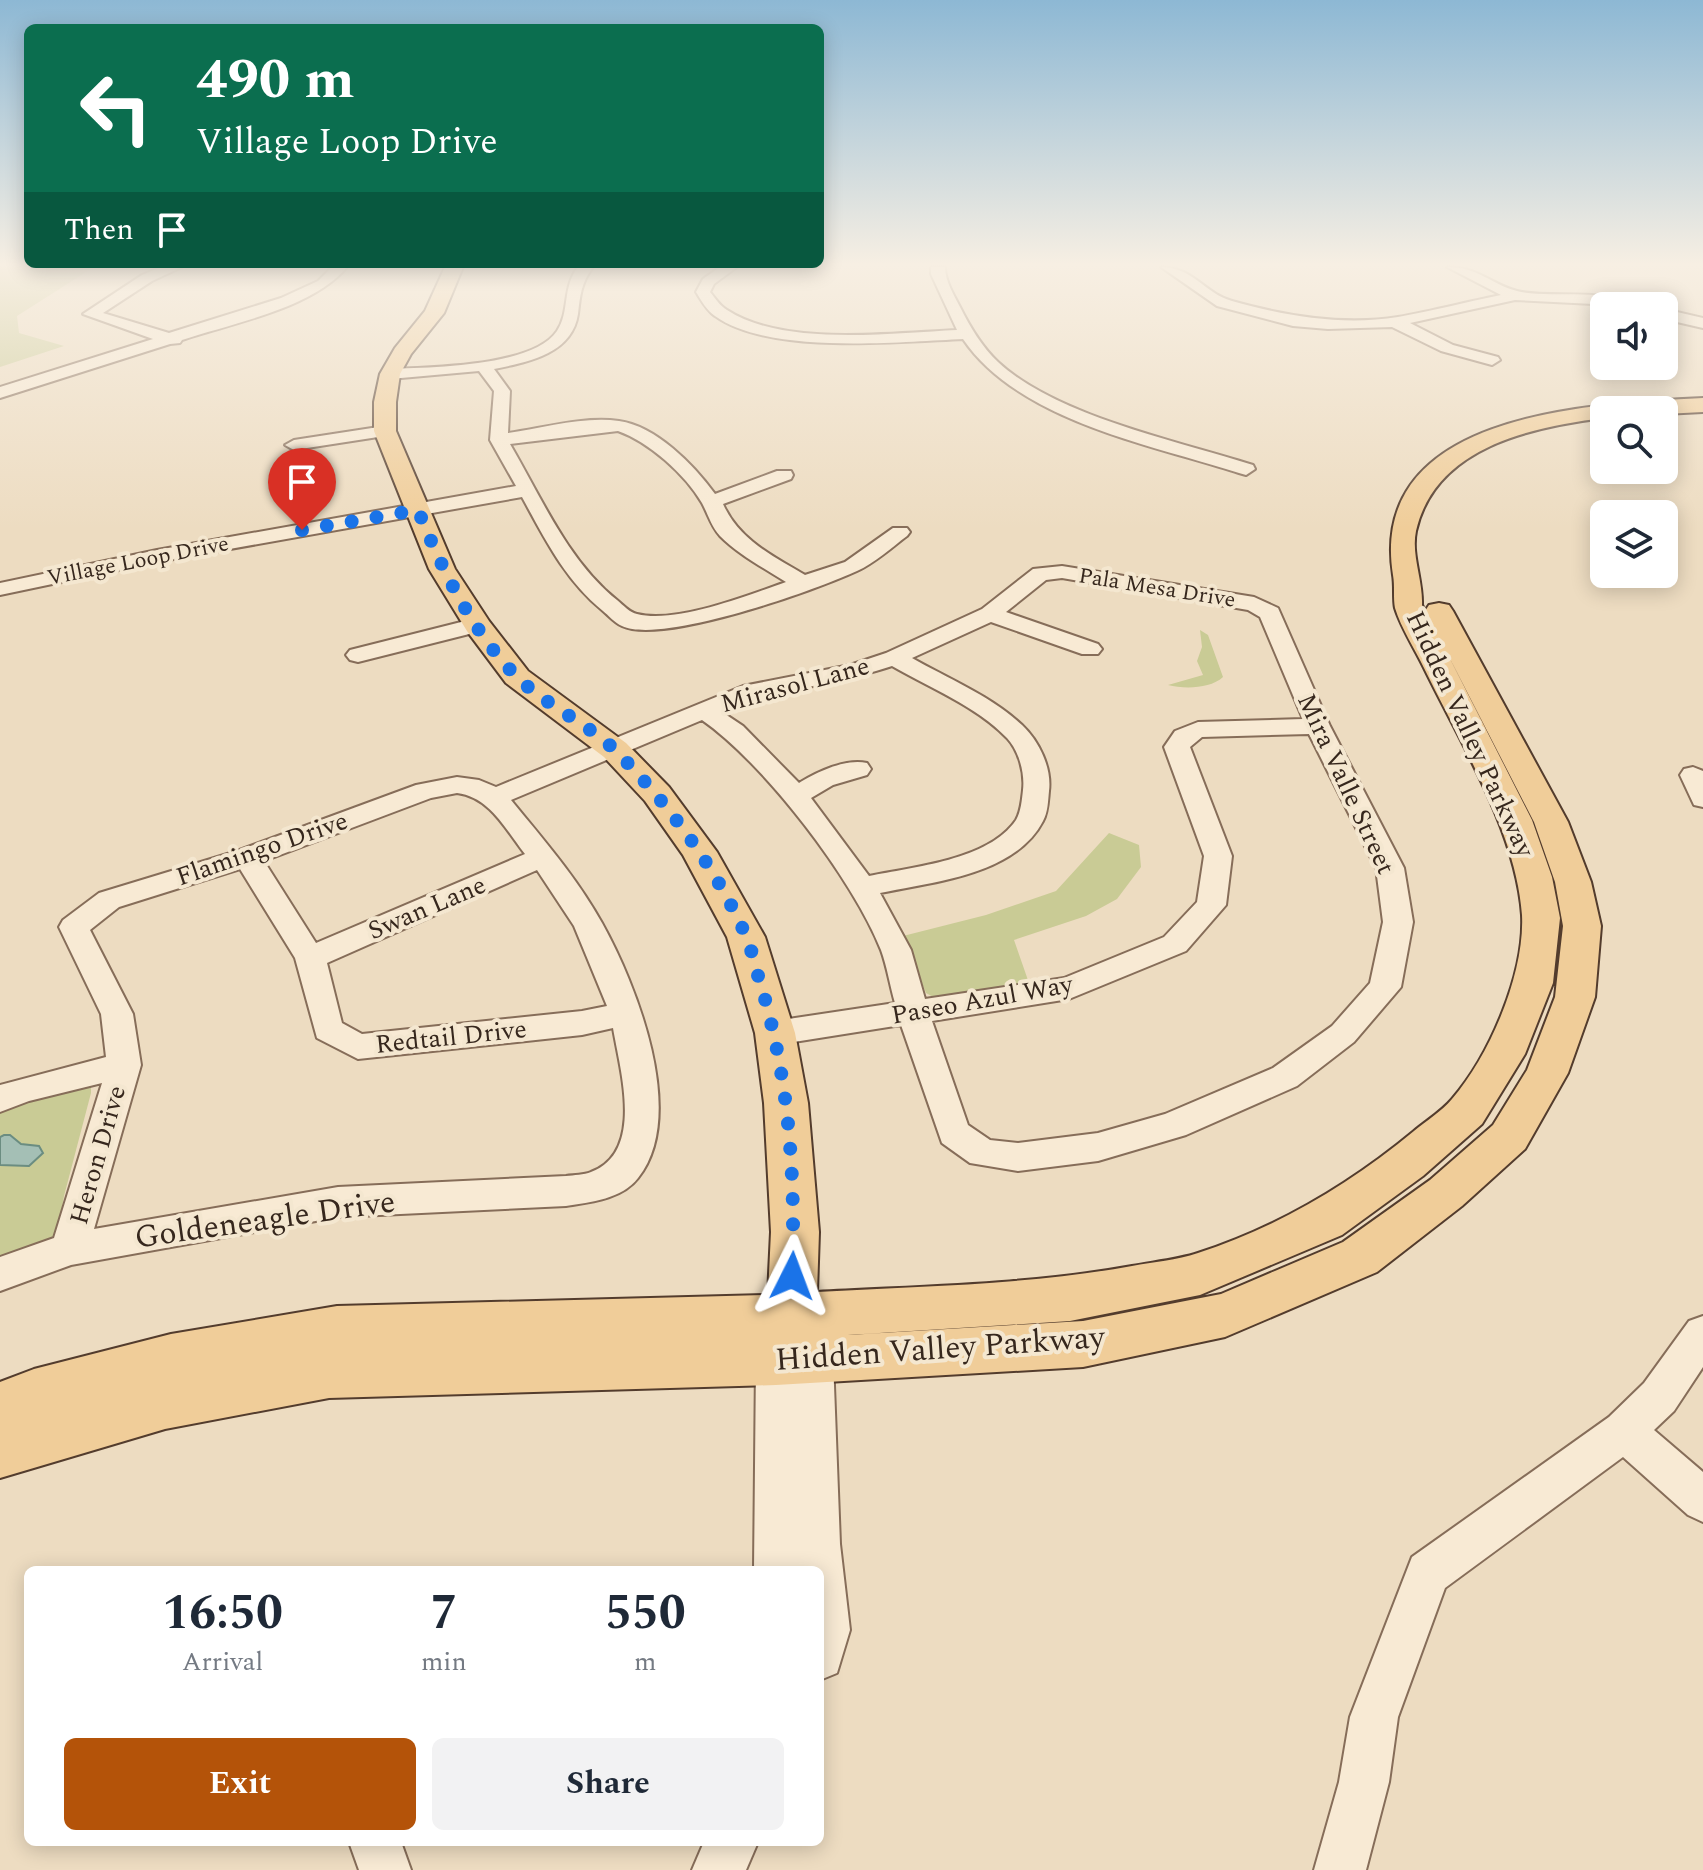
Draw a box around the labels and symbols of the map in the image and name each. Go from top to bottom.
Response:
pin [268,448,336,530]
street label: Village Loop Drive [44,527,232,595]
street label: Pala Mesa Drive [1076,559,1238,617]
street label: Hidden Valley Parkway [1395,604,1545,865]
street label: Mirasol Lane [716,646,874,724]
street label: Mira Valle Street [1286,687,1406,881]
street label: Flamingo Drive [171,801,353,897]
street label: Swan Lane [362,865,492,951]
street label: Paseo Azul Way [888,964,1077,1036]
street label: Redtail Drive [373,1009,529,1065]
street label: Heron Drive [59,1081,137,1229]
street label: Goldeneagle Drive [131,1177,399,1263]
position arrow [750,1234,834,1318]
street label: Hidden Valley Parkway [774,1313,1108,1385]

